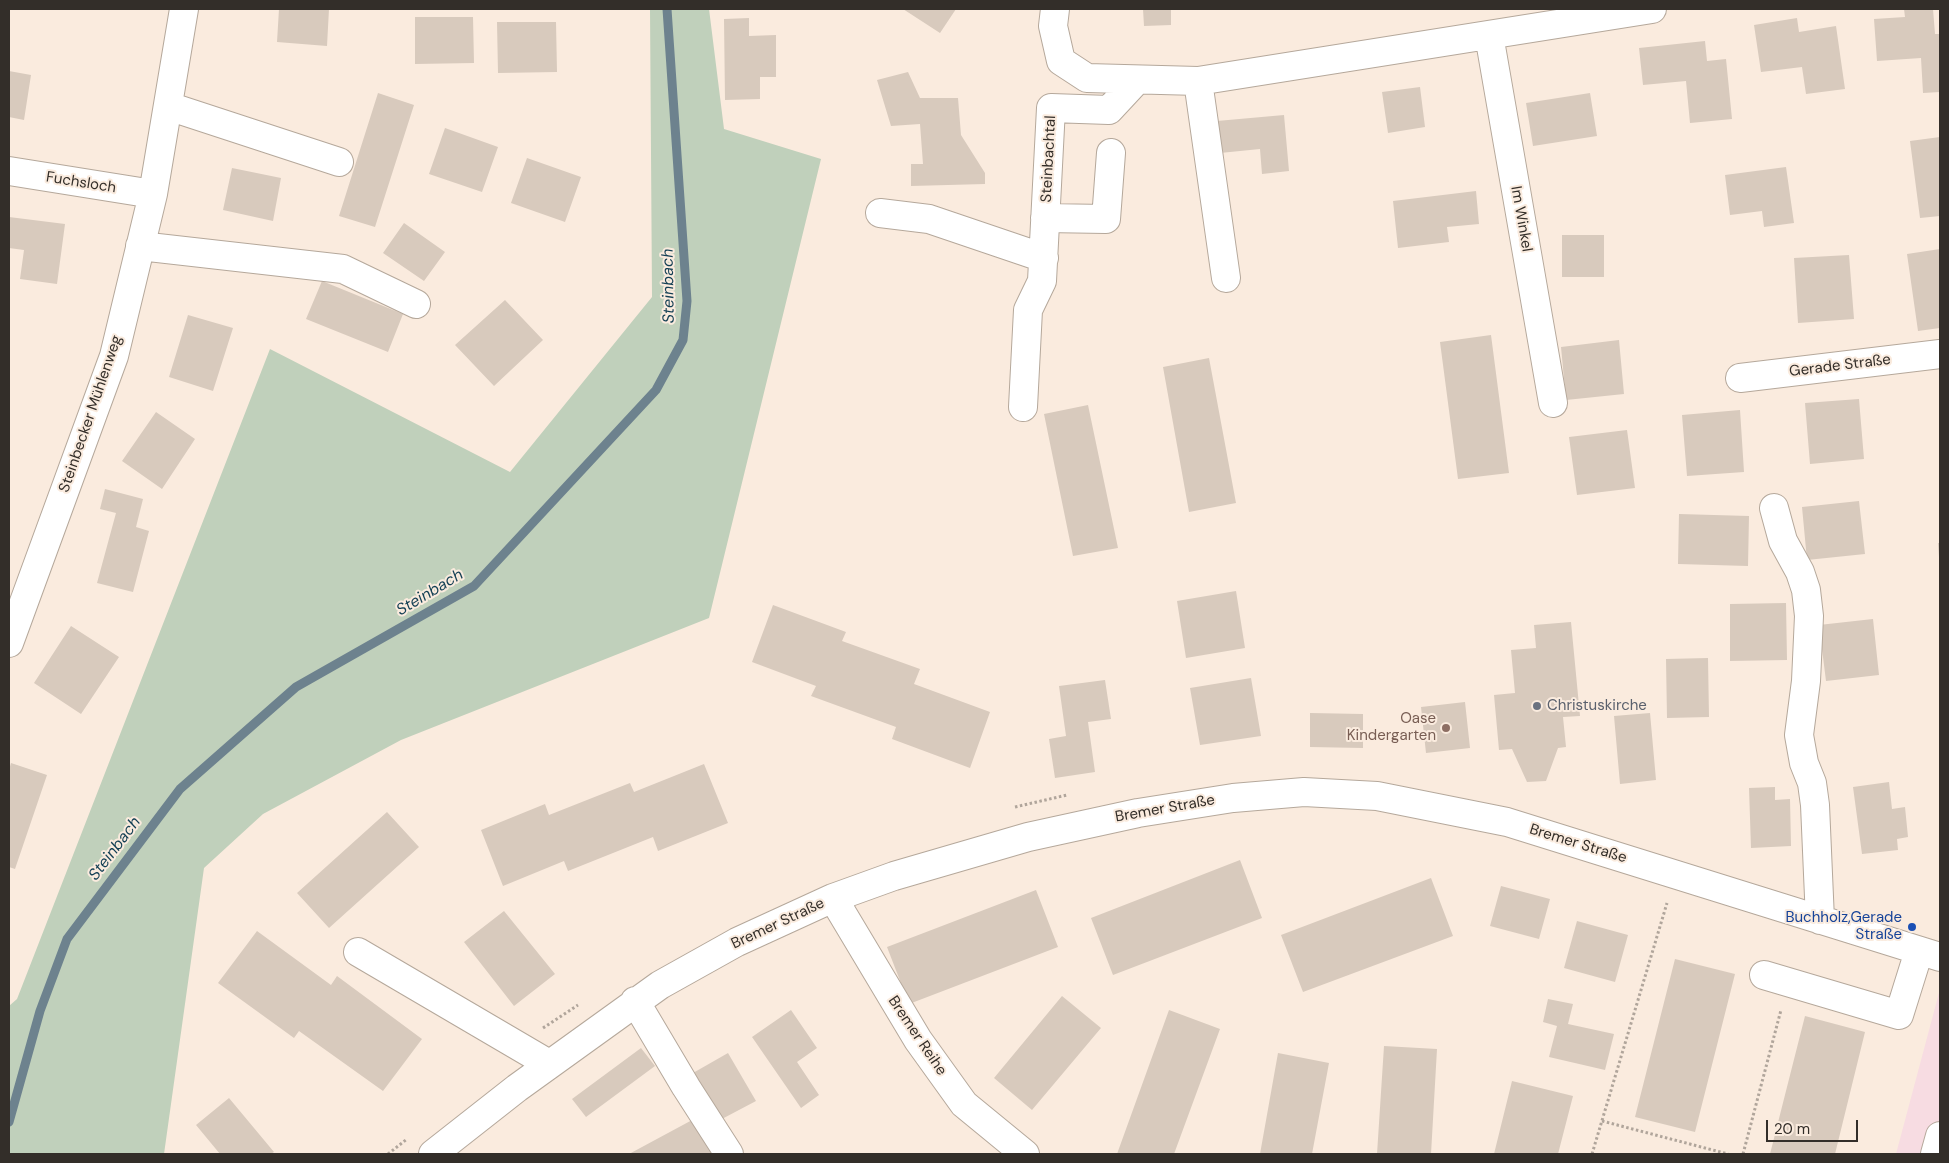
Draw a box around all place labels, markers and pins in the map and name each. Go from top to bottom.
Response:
place label: Christuskirche [1547,697,1647,715]
marker: Christuskirche [1531,700,1543,712]
place label: Oase Kindergarten [1347,710,1436,745]
marker: Oase Kindergarten [1440,722,1452,734]
place label: Buchholz,Gerade Straße [1785,909,1902,944]
marker: Buchholz,Gerade Straße [1906,921,1918,933]

